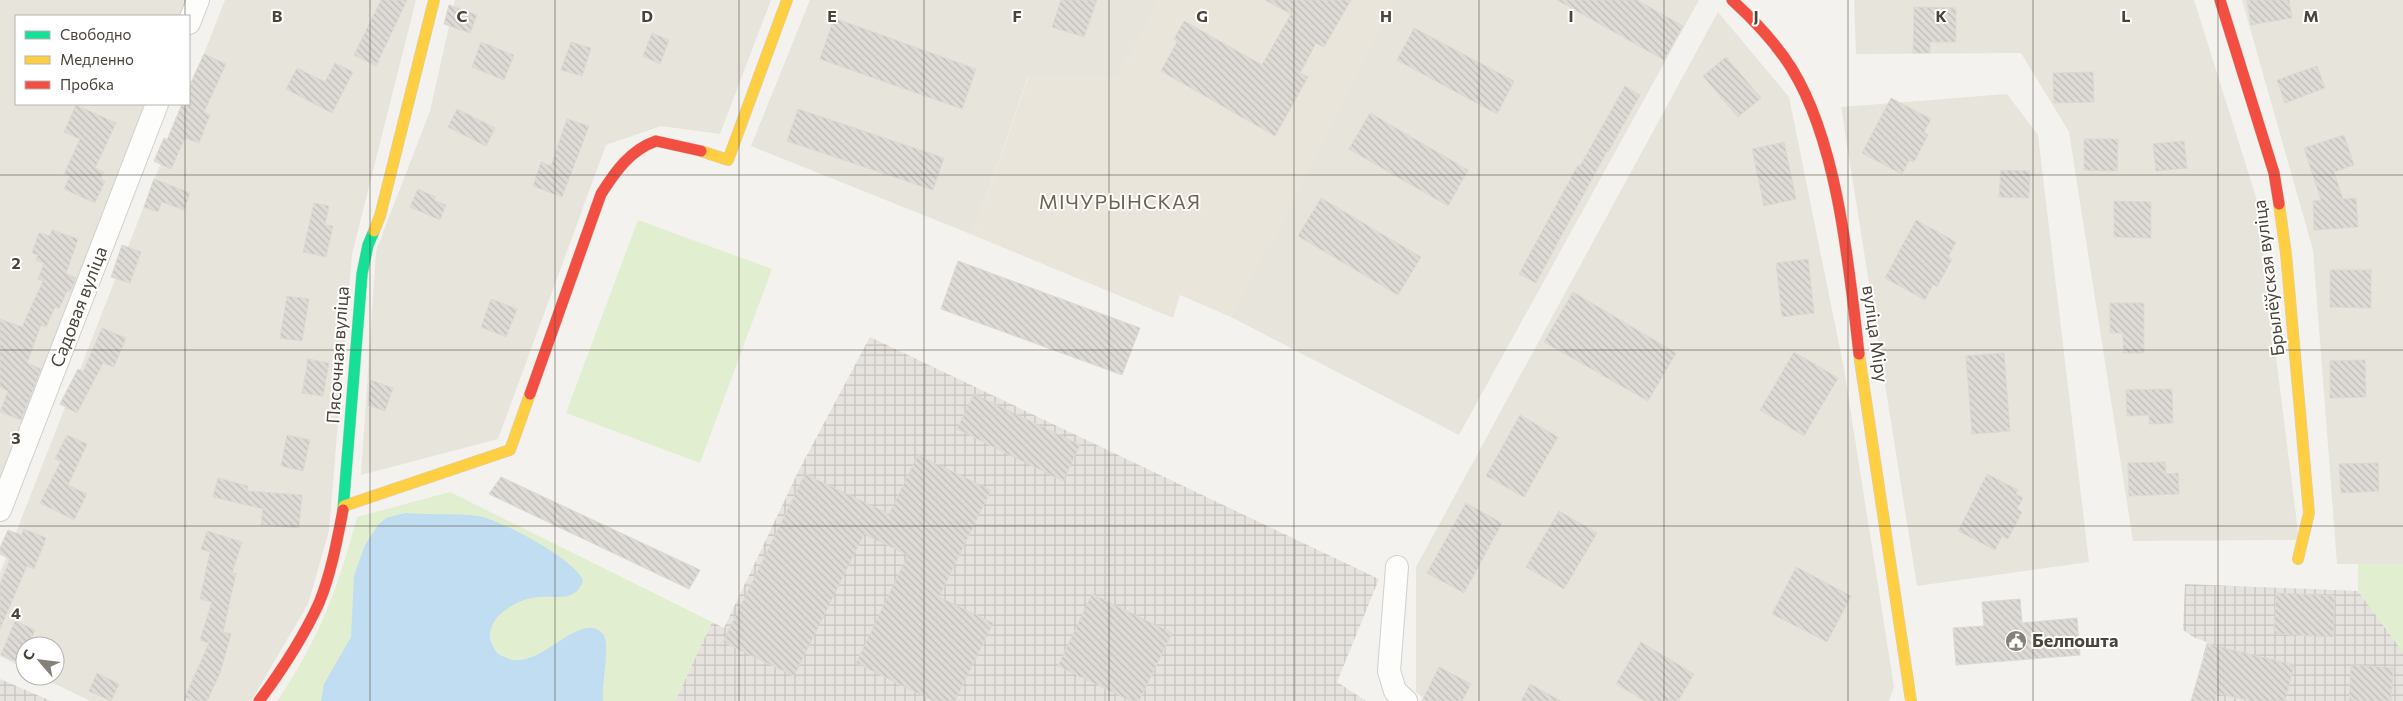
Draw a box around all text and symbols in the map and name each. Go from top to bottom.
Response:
text: B [272,6,283,25]
text: C [457,6,468,25]
text: D [641,6,653,25]
text: E [827,6,837,25]
text: F [1012,6,1022,25]
text: G [1196,6,1208,25]
text: H [1380,6,1392,25]
text: I [1568,6,1574,25]
text: J [1753,6,1759,25]
text: K [1935,6,1947,25]
text: L [2121,6,2131,25]
text: M [2303,6,2319,25]
legend [15,15,190,105]
text: Свободно [60,25,131,43]
text: Медленно [60,50,134,68]
text: Пробка [60,75,114,93]
district label: МІЧУРЫНСКАЯ [1039,189,1201,213]
street label: Брылёўская вуліца [2248,199,2289,358]
street label: Садовая вуліца [45,243,111,370]
text: 2 [11,253,21,272]
street label: вуліца Міру [1858,284,1894,384]
street label: Пясочная вуліца [321,286,353,424]
text: 3 [11,428,21,447]
text: 4 [11,603,21,622]
public building icon: Белпошта [2004,629,2028,653]
place label: Белпошта [2032,629,2118,651]
north arrow [15,636,65,686]
text: С [18,646,38,663]

